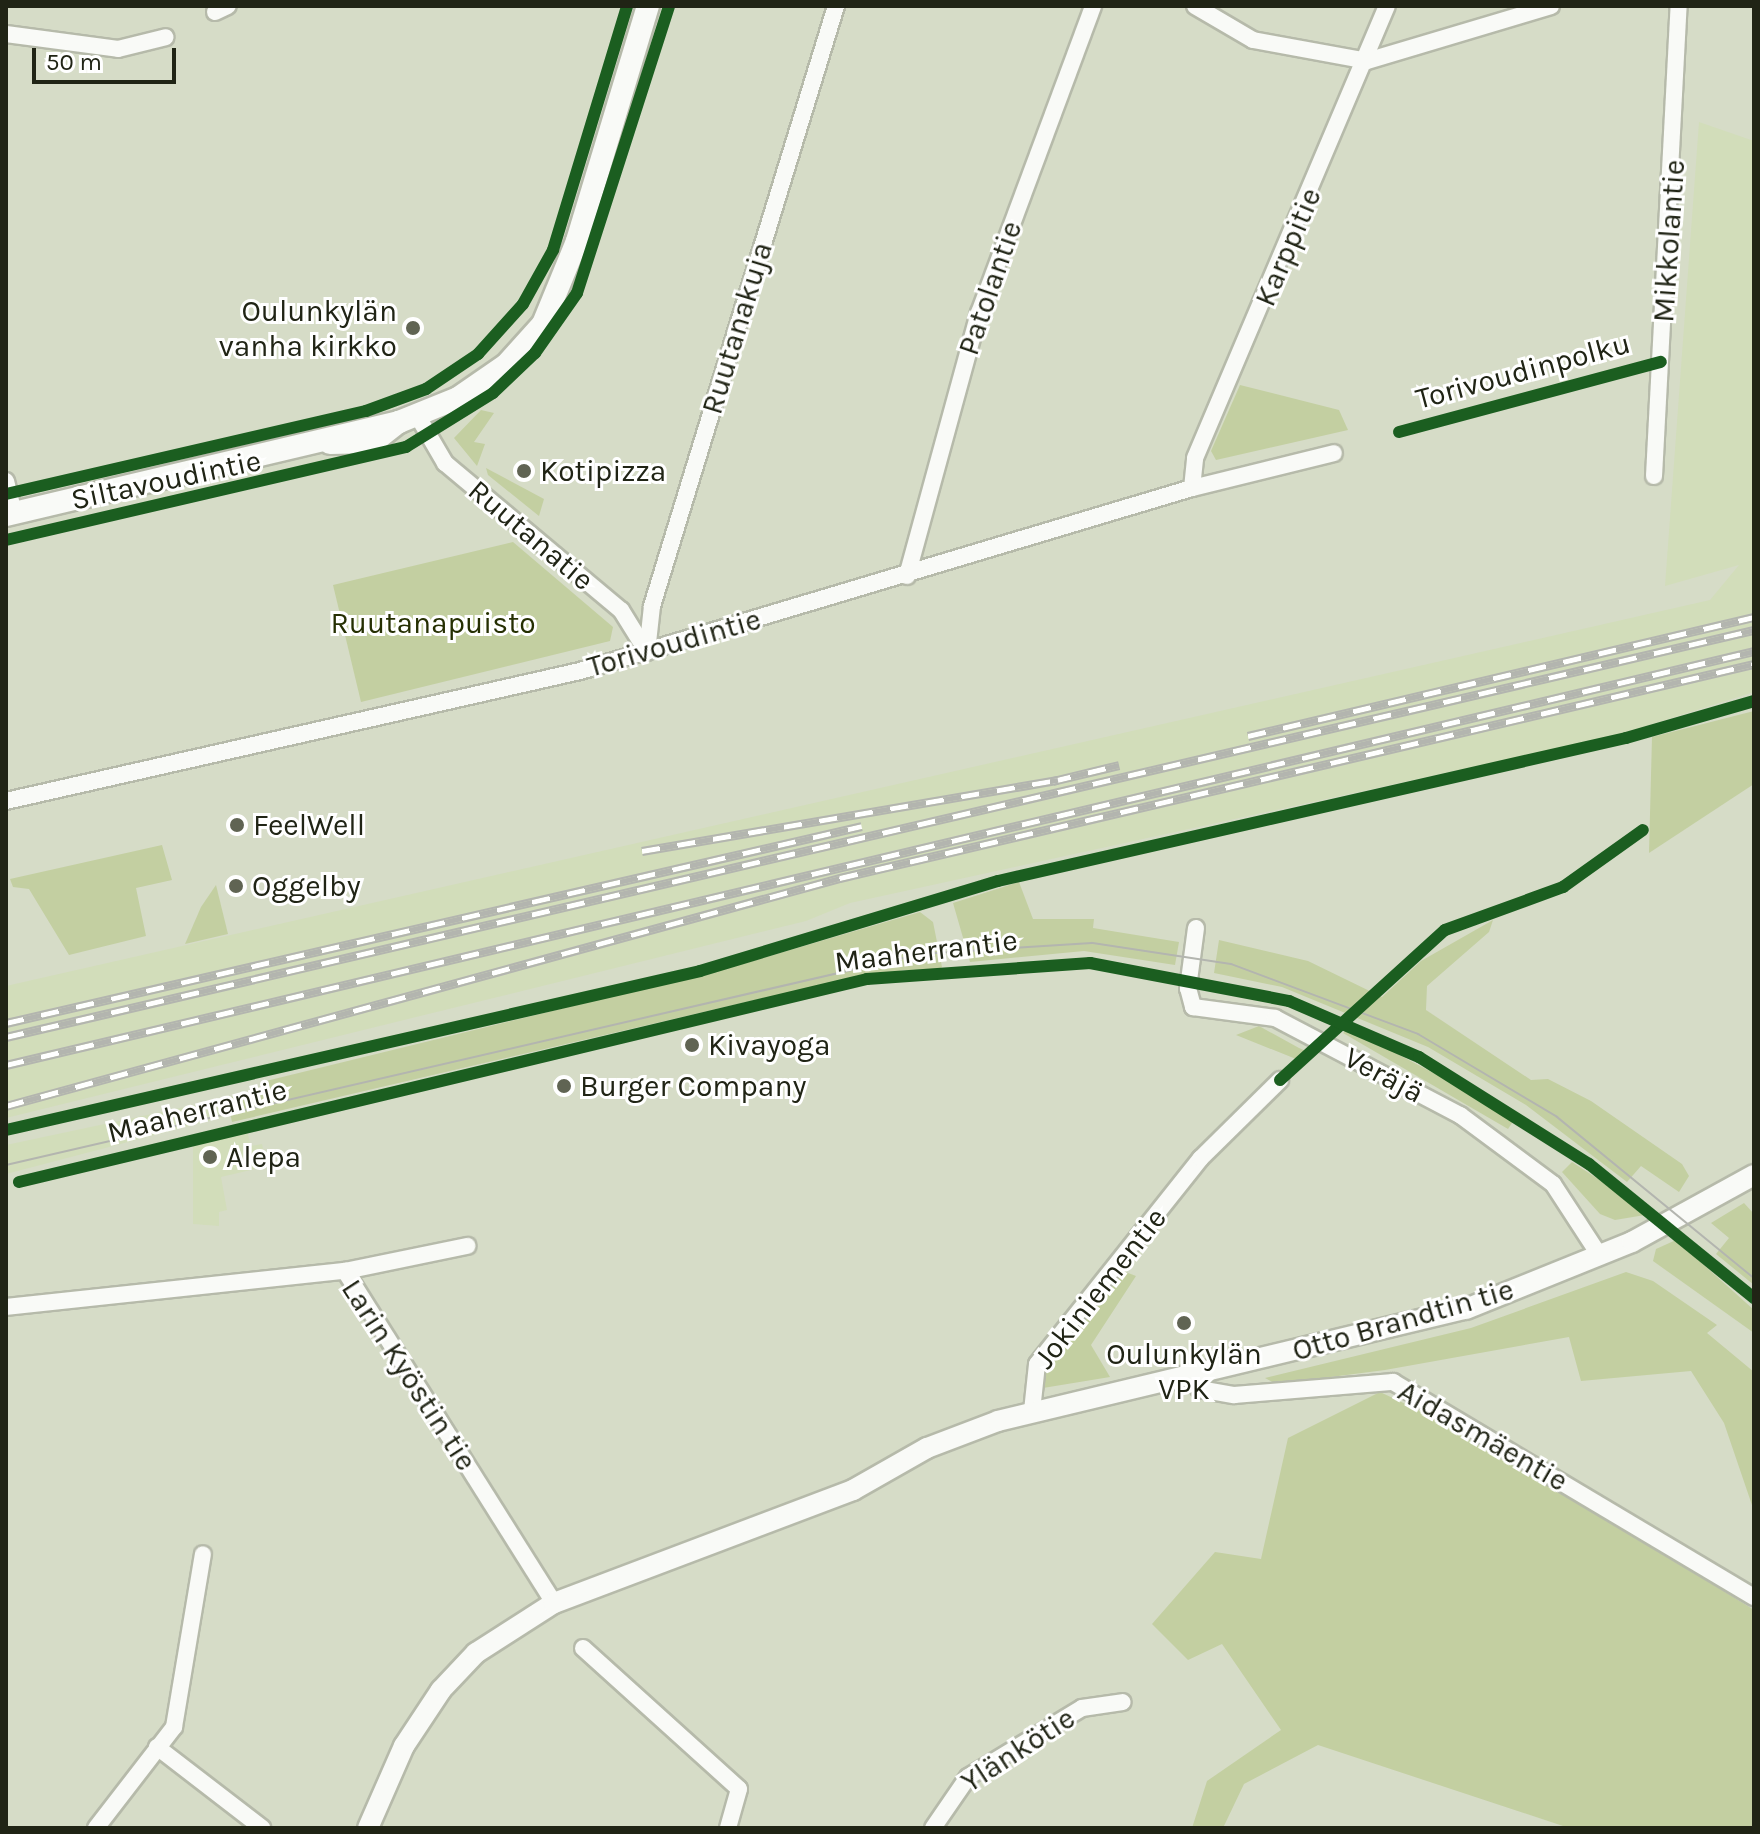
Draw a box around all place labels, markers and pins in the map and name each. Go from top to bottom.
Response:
place label: Oulunkylän vanha kirkko [219,293,397,364]
marker: Oulunkylän vanha kirkko [404,319,422,337]
place label: Kotipizza [540,453,666,489]
marker: Kotipizza [515,462,533,480]
place label: FeelWell [253,807,365,843]
marker: FeelWell [228,816,246,834]
place label: Oggelby [252,868,361,904]
marker: Oggelby [227,877,245,895]
place label: Kivayoga [708,1027,831,1063]
marker: Kivayoga [683,1036,701,1054]
place label: Burger Company [580,1068,806,1104]
marker: Burger Company [555,1077,573,1095]
place label: Alepa [226,1139,301,1175]
marker: Alepa [201,1148,219,1166]
marker: Oulunkylän VPK [1175,1314,1193,1332]
place label: Oulunkylän VPK [1106,1336,1262,1406]

